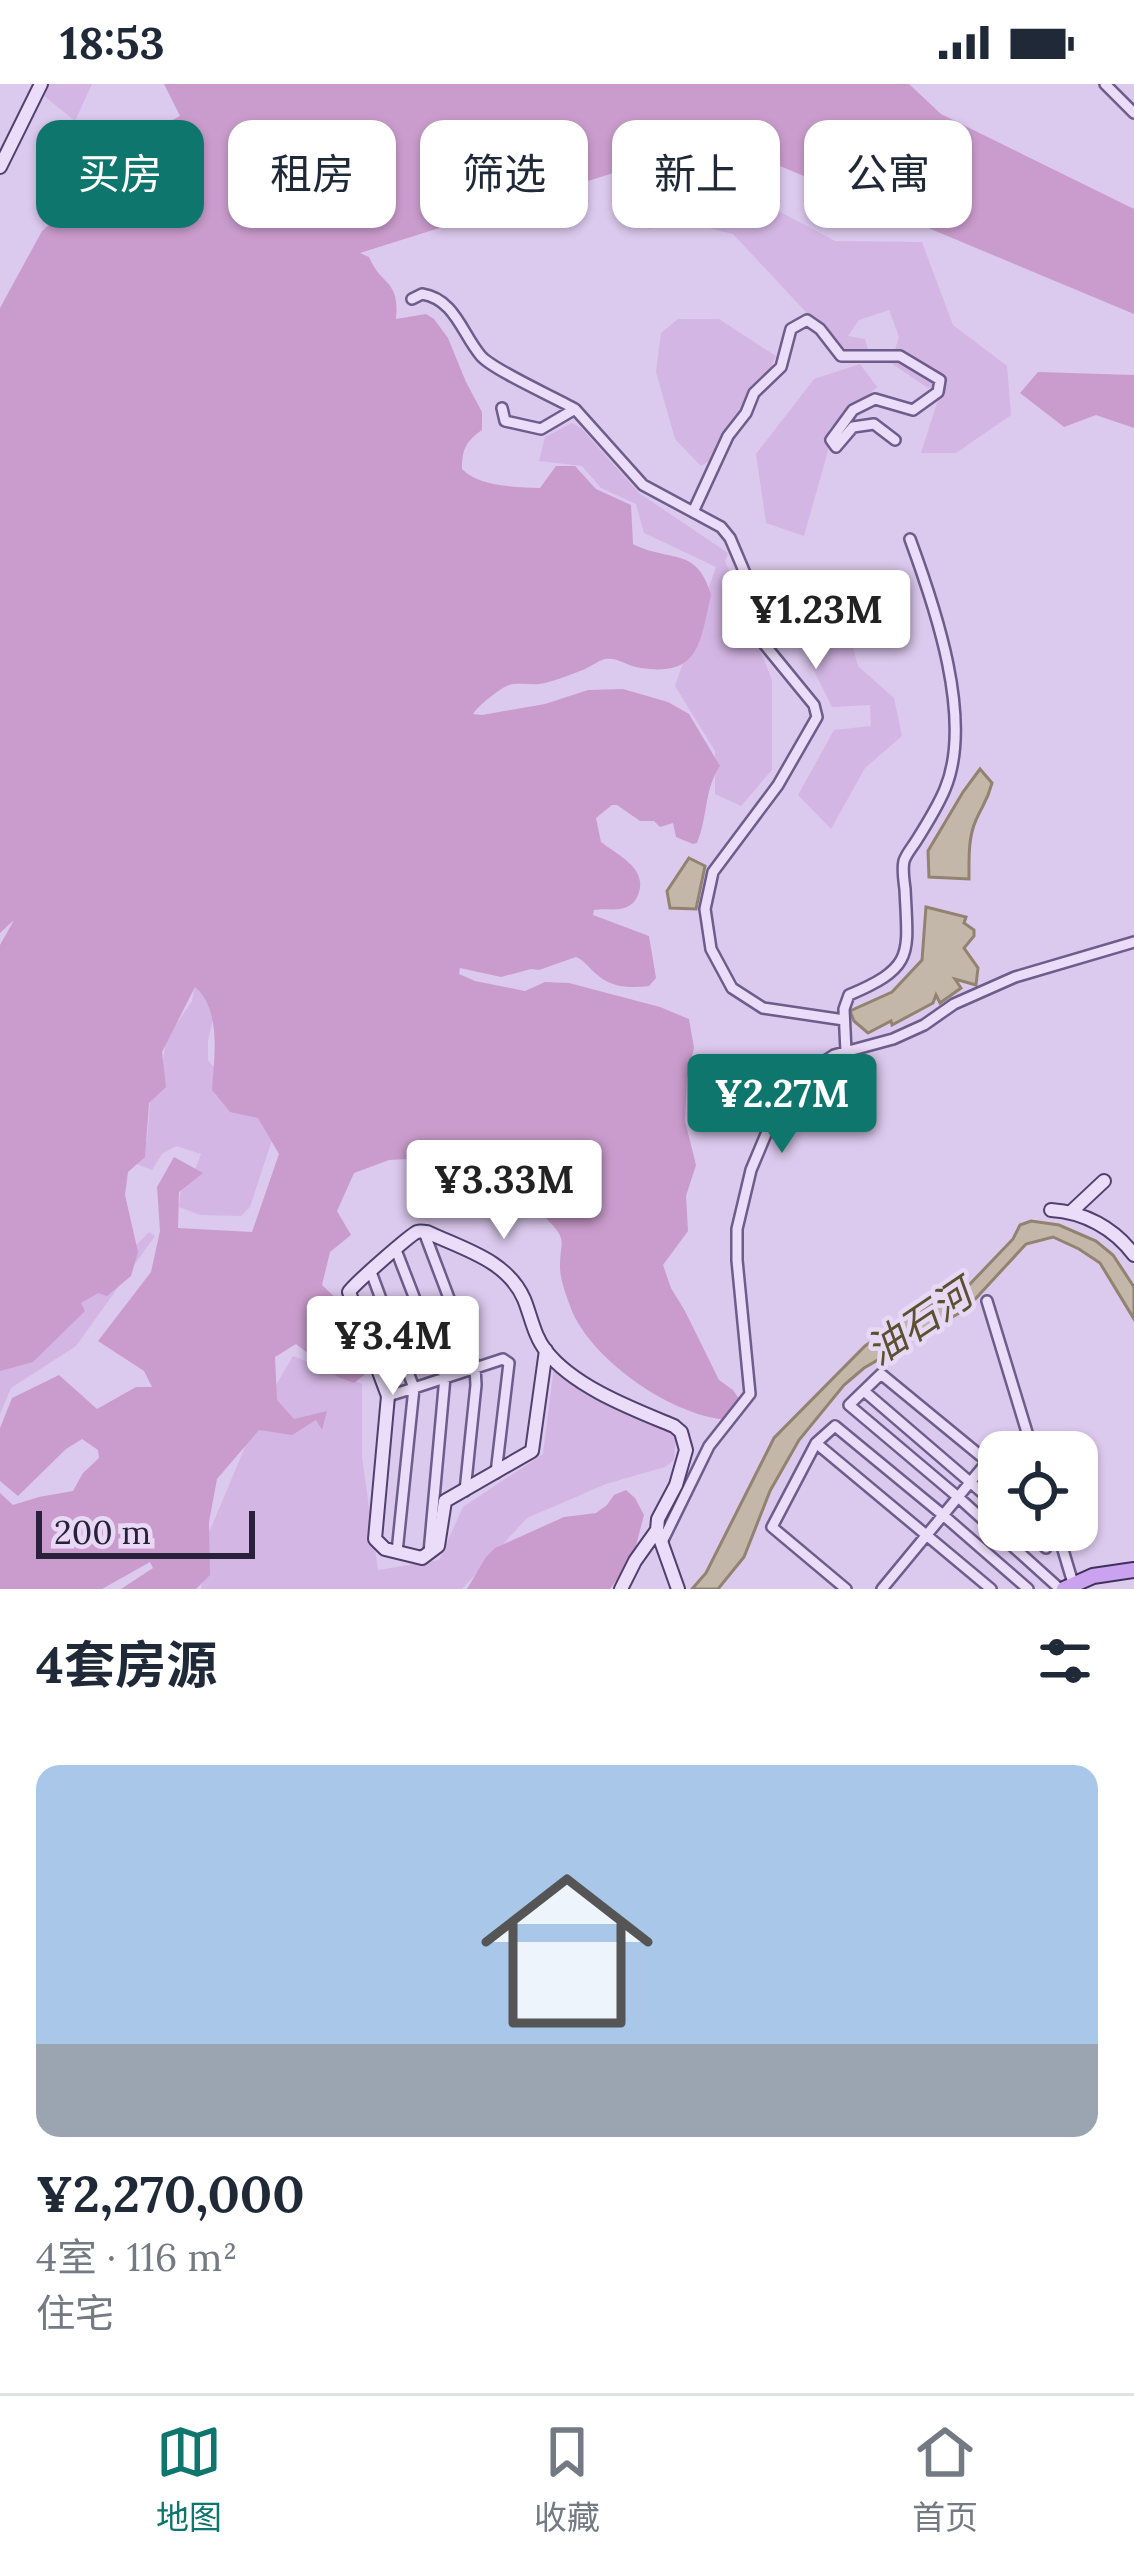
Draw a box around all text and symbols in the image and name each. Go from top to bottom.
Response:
text: 18:53 [60,14,165,71]
chip: 买房 [36,120,204,228]
chip: 租房 [228,120,396,228]
chip: 筛选 [420,120,588,228]
chip: 新上 [612,120,780,228]
chip: 公寓 [804,120,972,228]
pin: ¥1.23M [718,570,914,672]
text: ¥1.23M [749,584,883,634]
pin: ¥2.27M [684,1054,880,1156]
text: ¥2.27M [714,1068,850,1118]
pin: ¥3.33M [406,1140,602,1242]
text: ¥3.33M [434,1154,574,1204]
water label: 油石河 [857,1265,987,1375]
pin: ¥3.4M [309,1296,477,1398]
text: ¥3.4M [334,1310,452,1360]
map controls [978,1431,1098,1551]
button: locate [978,1431,1098,1551]
scale bar [36,1505,255,1558]
text: 200 m [54,1511,151,1553]
icon: filters [1032,1628,1098,1694]
text: 4套房源 [36,1632,217,1697]
icon: home [459,1843,675,2059]
text: ¥2,270,000 [36,2161,305,2226]
text: 4室 · 116 m² [36,2232,237,2282]
text: 住宅 [36,2288,114,2338]
tab: 地图 [156,2419,222,2539]
tab: 收藏 [534,2419,600,2539]
tab: 首页 [912,2419,978,2539]

